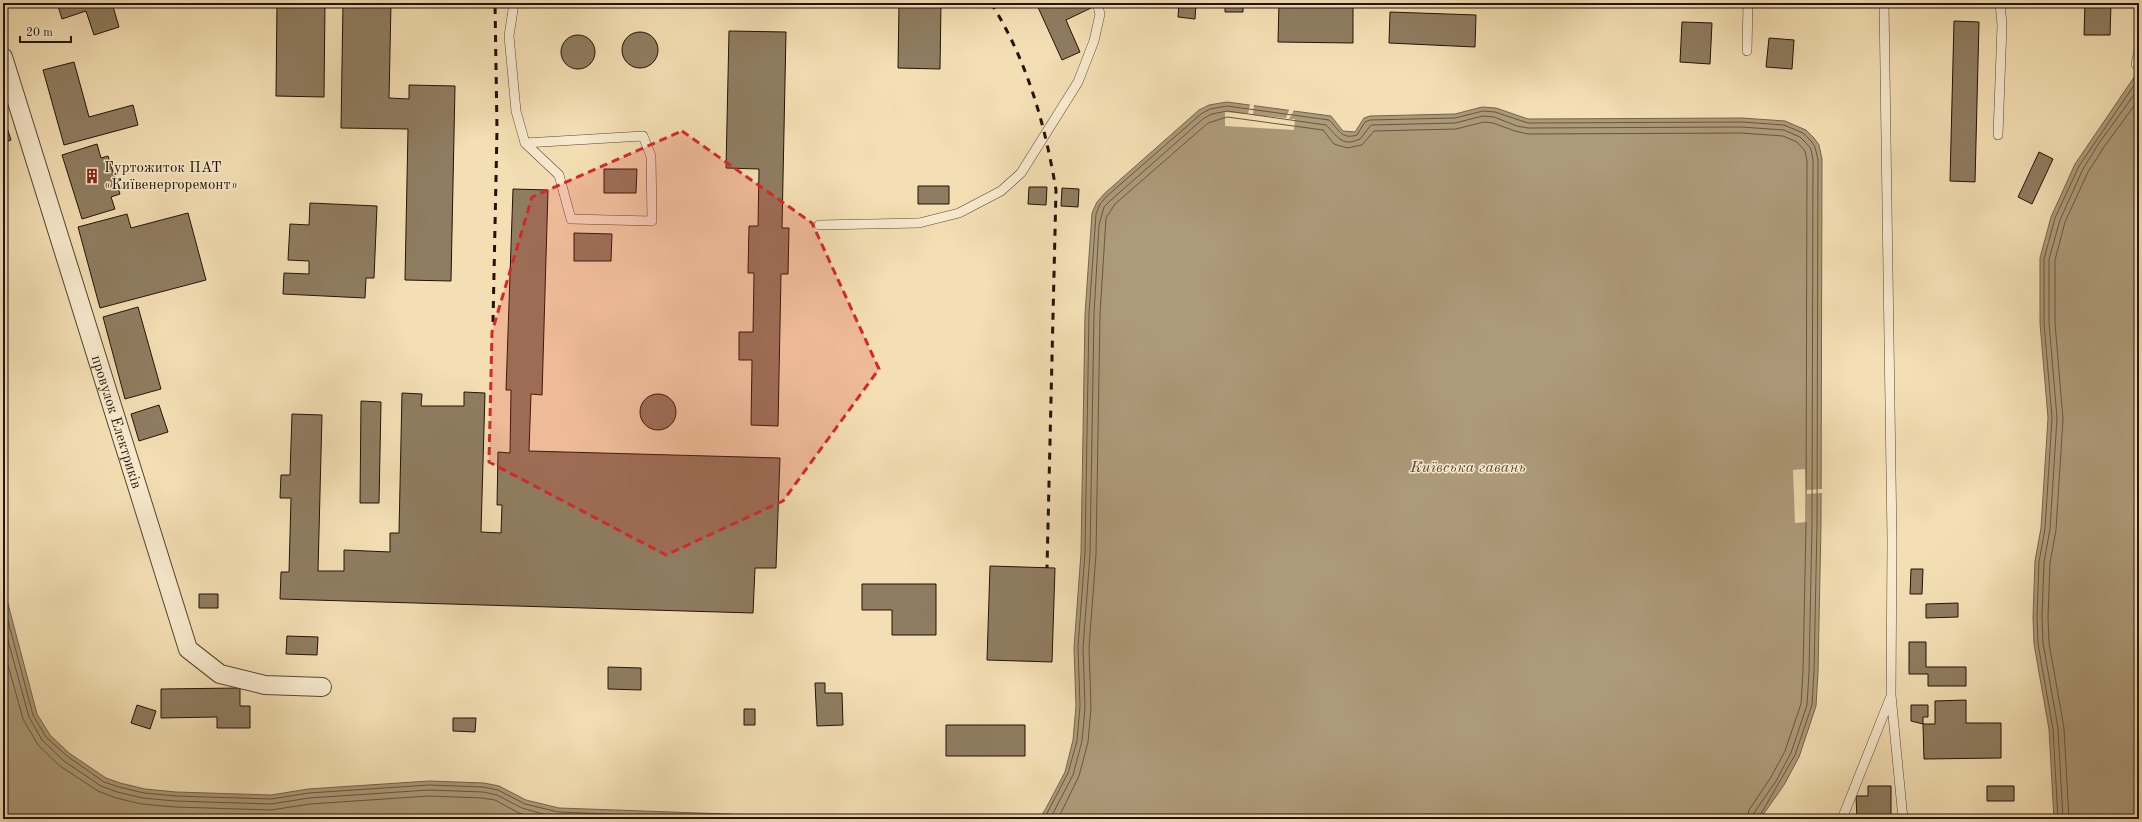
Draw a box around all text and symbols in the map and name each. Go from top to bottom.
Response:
scale bar [20,18,71,44]
text: 20 m [26,27,53,39]
place label: Гуртожиток ПАТ «Київенергоремонт» [104,161,238,193]
building icon: Гуртожиток ПАТ «Київенергоремонт» [83,167,101,185]
street label: провулок Електриків [88,354,143,490]
water label: Київська гавань [1409,460,1526,476]

